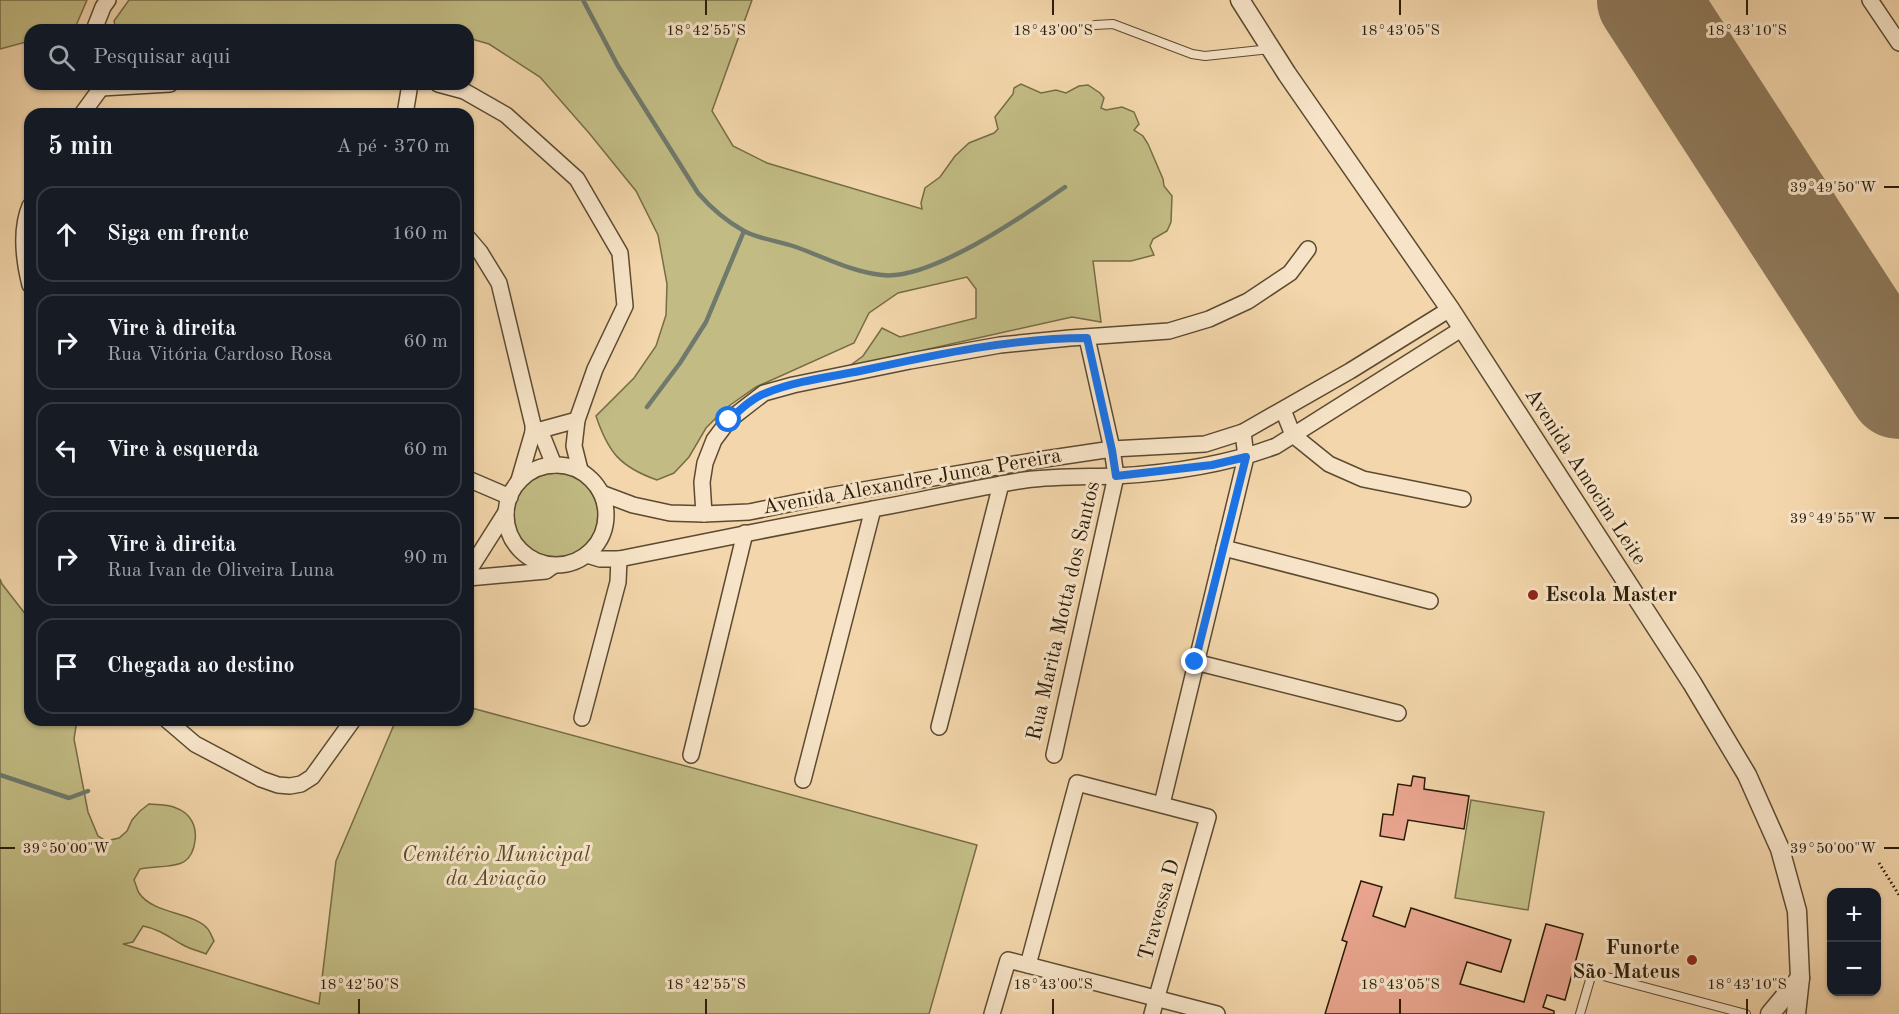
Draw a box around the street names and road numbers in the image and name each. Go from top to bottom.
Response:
street label: Avenida Amocim Leite [1520,385,1650,569]
street label: Avenida Alexandre Junca Pereira [761,445,1063,519]
street label: Rua Marita Motta dos Santos [1024,479,1104,743]
street label: Travessa D [1136,857,1184,963]

